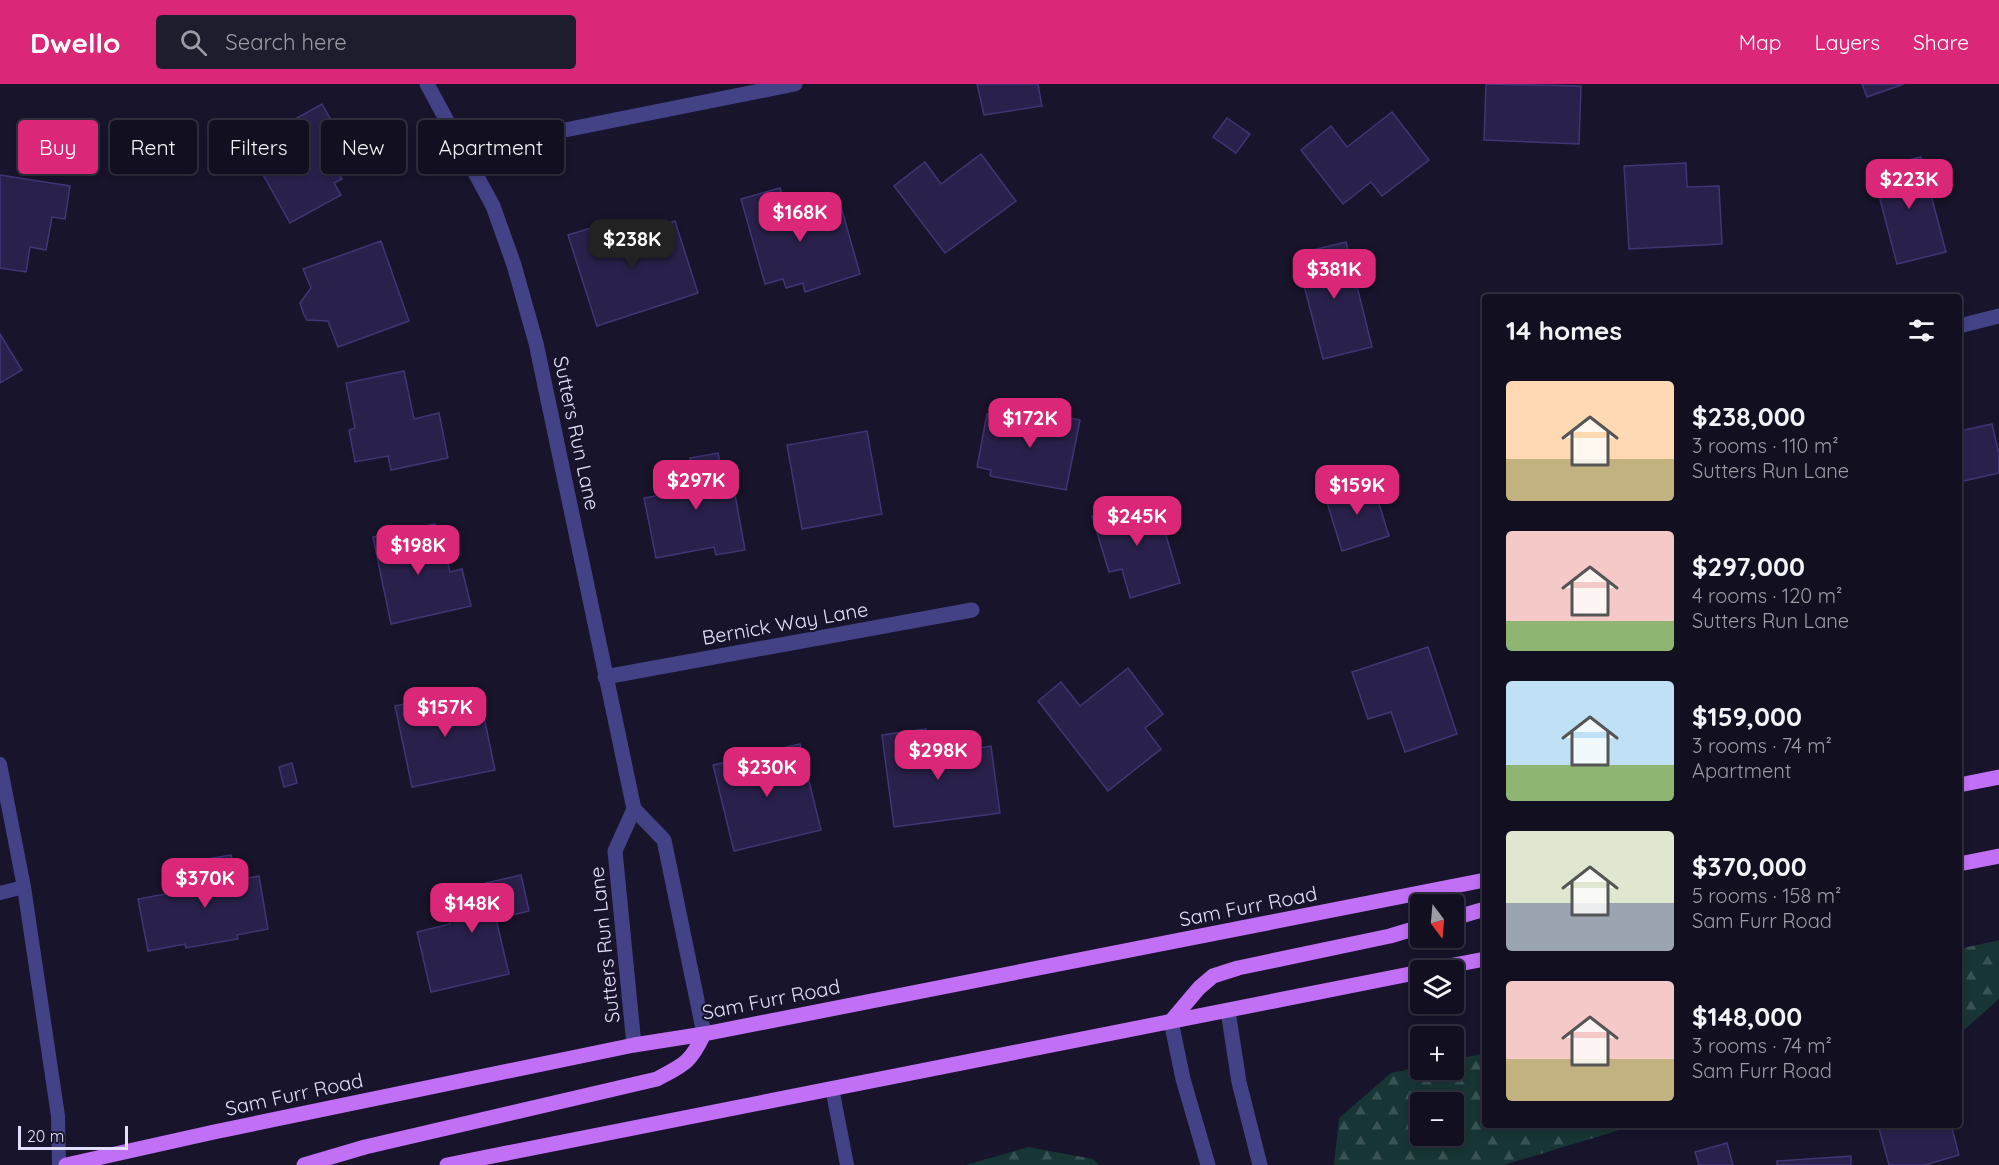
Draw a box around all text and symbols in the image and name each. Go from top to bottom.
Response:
search box [156,15,576,69]
text: Dwello [30,25,120,60]
icon: search [177,26,210,59]
text: Search here [225,28,347,56]
text: Map [1739,29,1782,55]
text: Layers [1815,29,1880,55]
text: Share [1913,29,1969,55]
chip: Buy [18,120,98,174]
chip: Rent [110,120,197,174]
chip: Filters [209,120,309,174]
chip: New [321,120,406,174]
chip: Apartment [418,120,564,174]
pin: $223K [1867,159,1951,210]
text: $223K [1880,166,1938,191]
pin: $168K [758,192,842,243]
text: $168K [773,199,827,224]
pin: $238K [590,219,674,270]
text: $238K [603,226,661,251]
pin: $381K [1292,249,1376,300]
text: $381K [1307,256,1361,281]
text: 14 homes [1506,314,1622,347]
icon: filters [1905,314,1938,347]
street label: Sutters Run Lane [548,354,606,512]
pin: $172K [988,398,1072,449]
text: $238,000 [1692,400,1806,433]
text: $172K [1002,405,1058,430]
icon: home [1554,405,1626,477]
text: 3 rooms · 110 m² [1692,433,1839,458]
text: Sutters Run Lane [1692,458,1849,483]
pin: $297K [654,460,738,511]
pin: $159K [1315,465,1399,516]
text: $297K [667,467,725,492]
text: $159K [1329,472,1385,497]
pin: $245K [1095,496,1179,547]
text: $245K [1107,503,1167,528]
pin: $198K [376,525,460,576]
text: $198K [390,532,446,557]
text: $297,000 [1692,550,1805,583]
icon: home [1554,555,1626,627]
text: 4 rooms · 120 m² [1692,583,1842,608]
street label: Bernick Way Lane [700,596,870,650]
text: Sutters Run Lane [1692,608,1849,633]
pin: $157K [403,687,487,738]
text: $157K [417,694,473,719]
text: $159,000 [1692,700,1802,733]
icon: home [1554,705,1626,777]
pin: $298K [896,730,980,781]
text: 3 rooms · 74 m² [1692,733,1832,758]
text: $298K [909,737,967,762]
pin: $230K [725,747,809,798]
text: $230K [737,754,797,779]
text: Apartment [1692,758,1792,783]
text: $370,000 [1692,850,1807,883]
icon: home [1554,855,1626,927]
pin: $370K [163,858,247,909]
text: $370K [175,865,235,890]
street label: Sutters Run Lane [583,866,625,1024]
street label: Sam Furr Road [1177,880,1319,932]
pin: $148K [430,883,514,934]
text: 5 rooms · 158 m² [1692,883,1841,908]
text: $148K [444,890,500,915]
north arrow [1410,894,1464,948]
map controls [1410,894,1464,1146]
text: Sam Furr Road [1692,908,1832,933]
button: layers [1410,960,1464,1014]
street label: Sam Furr Road [700,973,842,1025]
text: $148,000 [1692,1000,1802,1033]
icon: home [1554,1005,1626,1077]
button: + [1410,1026,1464,1080]
text: 3 rooms · 74 m² [1692,1033,1832,1058]
text: Sam Furr Road [1692,1058,1832,1083]
street label: Sam Furr Road [223,1067,365,1121]
button: − [1410,1092,1464,1146]
scale bar [18,1123,128,1150]
text: 20 m [27,1126,64,1146]

